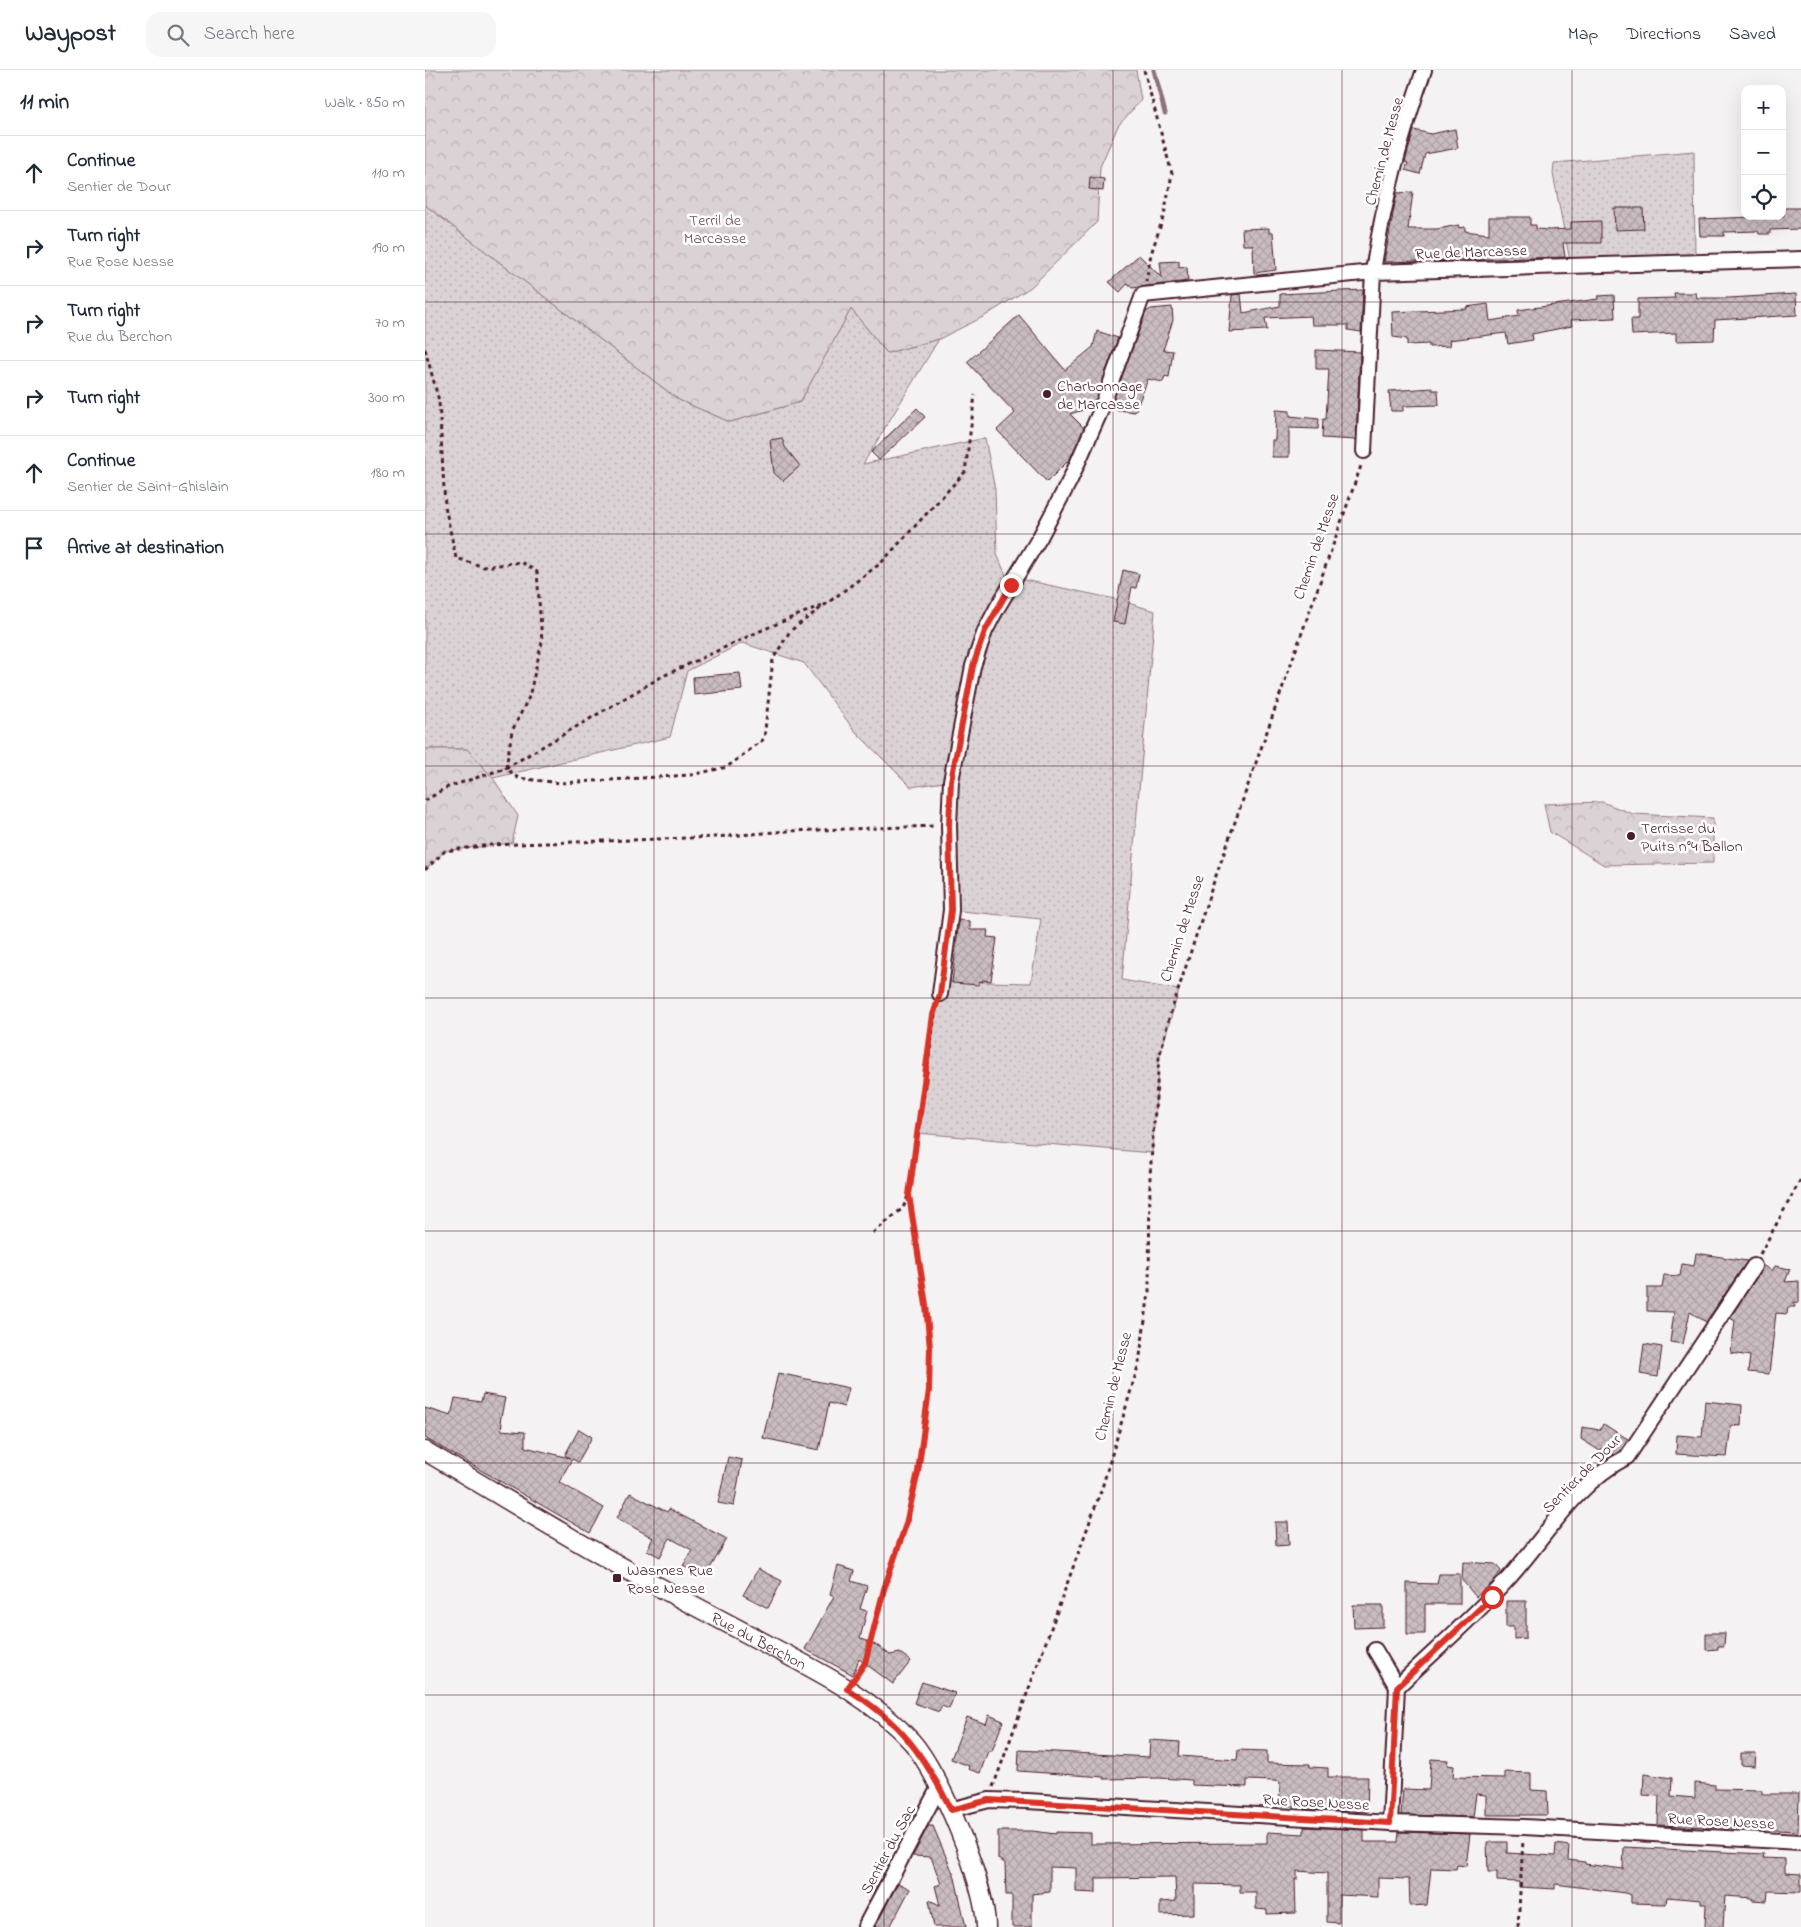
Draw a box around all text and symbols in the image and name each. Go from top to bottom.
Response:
search box [146,12,496,57]
text: Waypost [25,17,116,52]
icon: search [164,21,192,49]
text: Search here [204,21,295,48]
text: Map [1568,22,1598,48]
text: Directions [1626,22,1701,48]
text: Saved [1729,22,1776,48]
map controls [1741,85,1786,220]
button: + [1741,85,1786,130]
text: 11 min [20,88,69,118]
text: Walk · 850 m [324,91,405,115]
street label: Chemin de Messe [1359,94,1411,208]
button: − [1741,130,1786,175]
text: Continue [67,148,135,175]
icon: ahead [20,159,48,187]
text: 110 m [371,161,405,185]
text: Sentier de Dour [67,175,171,199]
button: locate [1741,175,1786,220]
park label: Terril de Marcasse [684,209,747,251]
text: Turn right [67,223,140,250]
icon: right [20,234,48,262]
text: 190 m [372,236,405,260]
street label: Rue de Marcasse [1415,239,1528,267]
text: Rue Rose Nesse [67,250,174,274]
text: Turn right [67,298,140,325]
icon: right [20,309,48,337]
text: 70 m [375,311,405,335]
text: Rue du Berchon [67,325,172,349]
place label: Charbonnage de Marcasse [1057,375,1143,417]
icon: right [20,384,48,412]
text: Turn right [67,385,140,412]
text: 300 m [368,386,405,410]
marker: Charbonnage de Marcasse [1041,388,1053,400]
text: Continue [67,448,135,475]
icon: ahead [20,459,48,487]
text: 180 m [371,461,405,485]
text: Sentier de Saint-Ghislain [67,475,229,499]
street label: Chemin de Messe [1287,489,1347,603]
icon: arrive [20,534,48,562]
text: Arrive at destination [67,535,224,562]
route end [1000,574,1023,597]
place label: Terrisse du Puits n°4 Ballon [1641,817,1743,859]
marker: Terrisse du Puits n°4 Ballon [1625,830,1637,842]
street label: Chemin de Messe [1154,871,1212,985]
street label: Chemin de Messe [1089,1329,1139,1443]
street label: Sentier de Dour [1537,1429,1628,1520]
place label: Wasmes Rue Rose Nesse [627,1559,714,1601]
marker: Wasmes Rue Rose Nesse [611,1572,623,1584]
route start [1481,1586,1504,1609]
street label: Rue du Berchon [706,1607,810,1677]
street label: Rue Rose Nesse [1262,1788,1371,1818]
street label: Sentier du Sac [855,1800,923,1899]
street label: Rue Rose Nesse [1667,1807,1776,1837]

